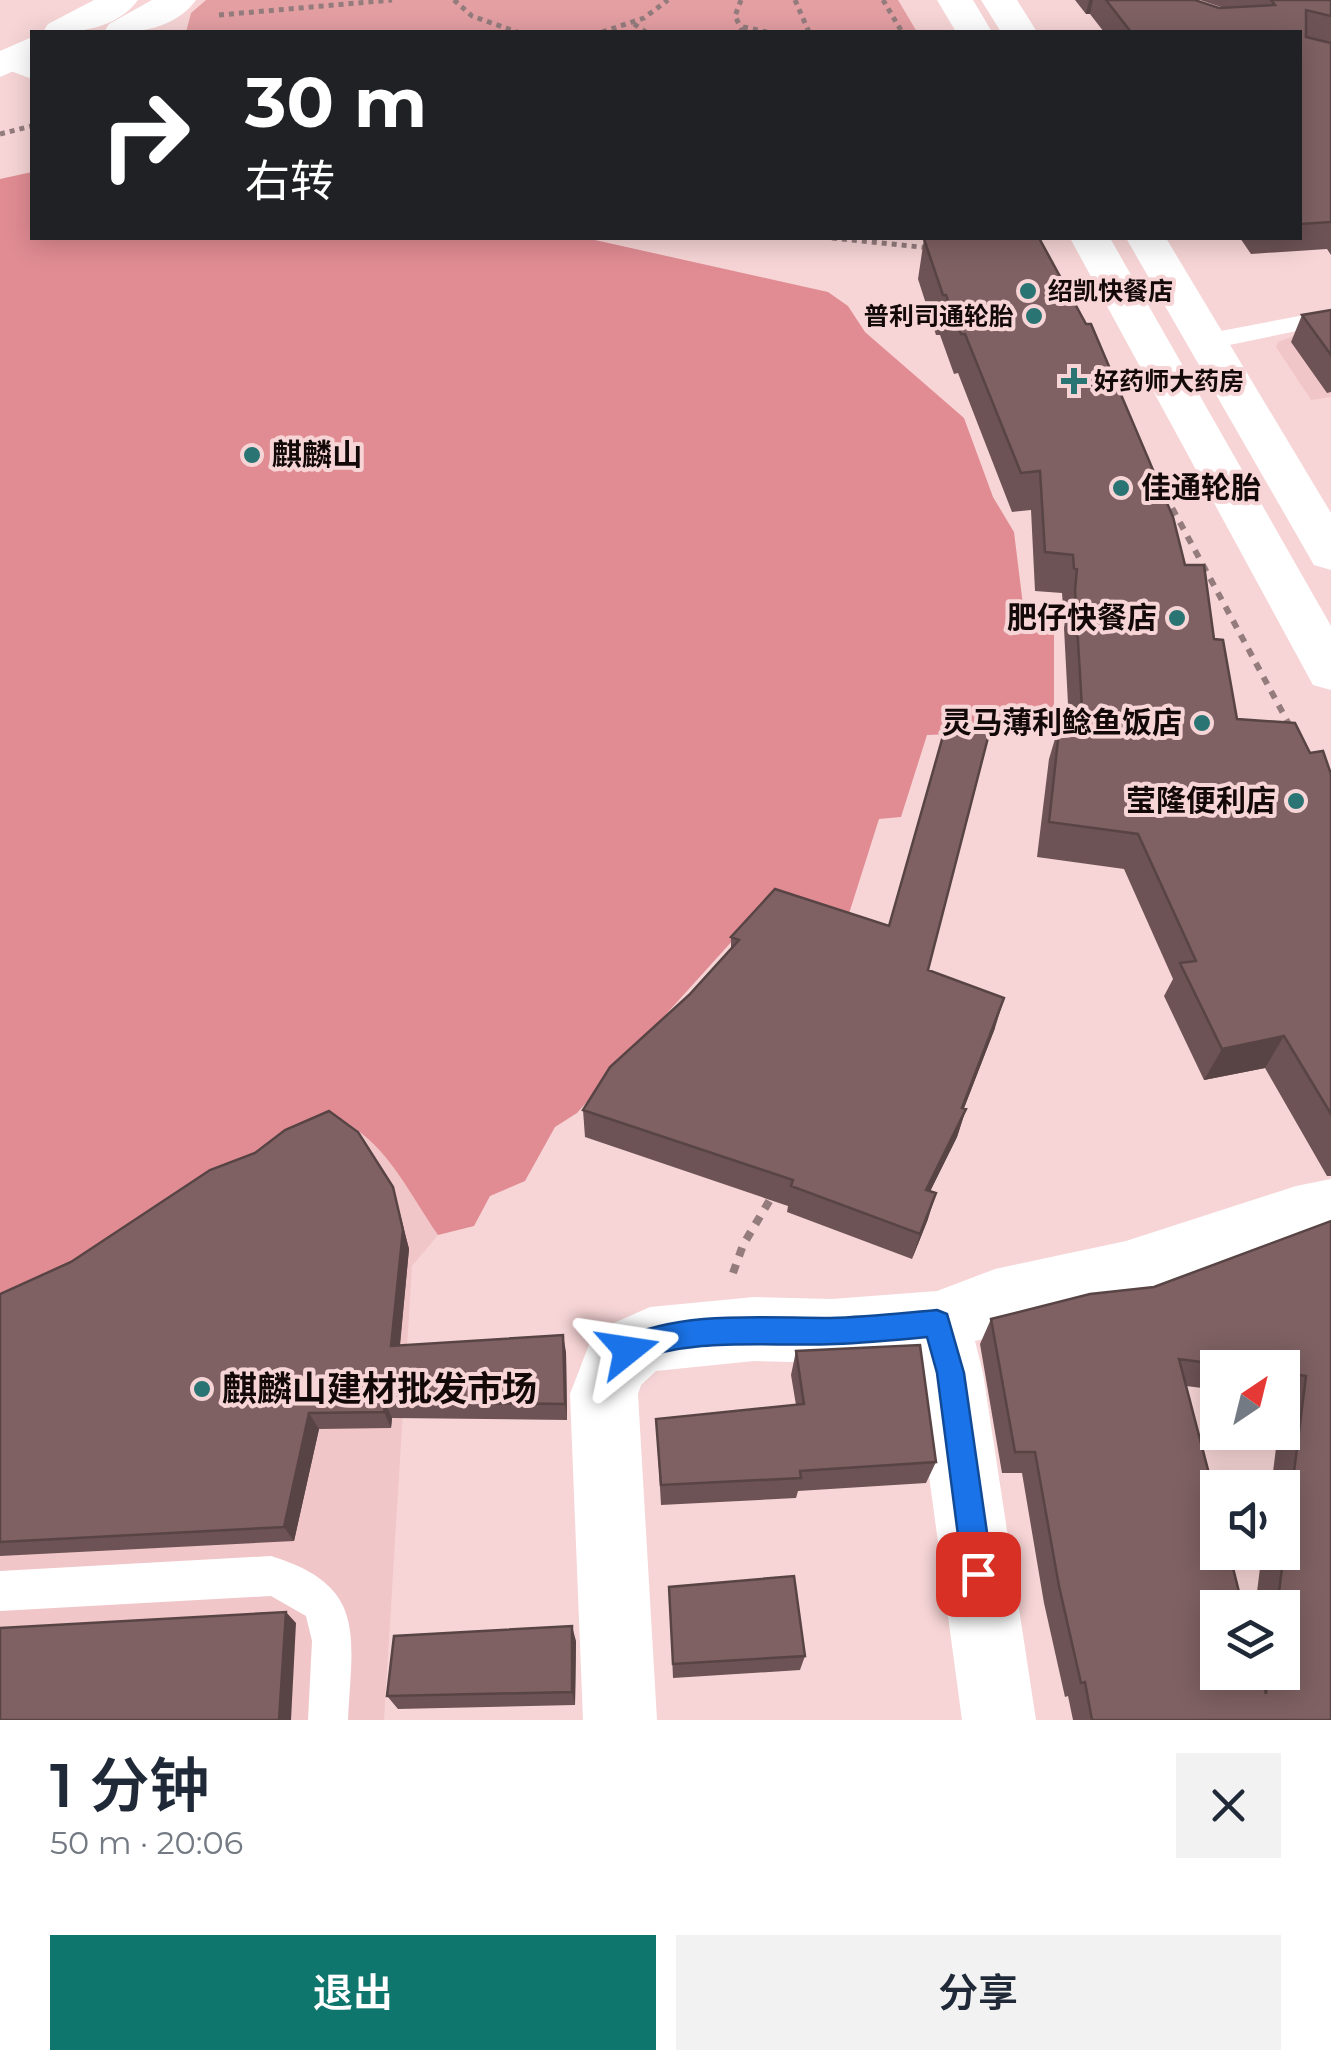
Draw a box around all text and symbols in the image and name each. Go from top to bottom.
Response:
text: 30 m [245,59,427,145]
icon: right [80,70,210,200]
text: 右转 [245,153,335,208]
place label: 绍凯快餐店 [1048,276,1173,306]
marker: 绍凯快餐店 [1017,280,1039,302]
place label: 普利司通轮胎 [864,301,1014,331]
marker: 普利司通轮胎 [1023,305,1045,327]
place label: 好药师大药房 [1094,366,1244,396]
marker: 好药师大药房 [1063,370,1085,392]
place label: 麒麟山 [272,436,362,473]
marker: 麒麟山 [241,444,263,466]
place label: 佳通轮胎 [1141,469,1261,506]
marker: 佳通轮胎 [1110,477,1132,499]
place label: 肥仔快餐店 [1007,599,1157,636]
marker: 肥仔快餐店 [1166,607,1188,629]
place label: 灵马薄利鲶鱼饭店 [942,704,1182,741]
marker: 灵马薄利鲶鱼饭店 [1191,712,1213,734]
place label: 莹隆便利店 [1126,782,1276,819]
marker: 莹隆便利店 [1285,790,1307,812]
position arrow [576,1298,680,1402]
north arrow [1200,1350,1300,1450]
map controls [1200,1350,1300,1690]
place label: 麒麟山建材批发市场 [222,1367,537,1410]
marker: 麒麟山建材批发市场 [191,1378,213,1400]
button: sound [1200,1470,1300,1570]
pin [936,1532,1021,1617]
icon: arrive [951,1547,1006,1602]
button: layers [1200,1590,1300,1690]
text: 1 分钟 [50,1749,209,1822]
button: close [1176,1753,1281,1858]
text: 50 m · 20:06 [50,1823,243,1862]
button: 退出 [50,1935,656,2050]
button: 分享 [676,1935,1281,2050]

